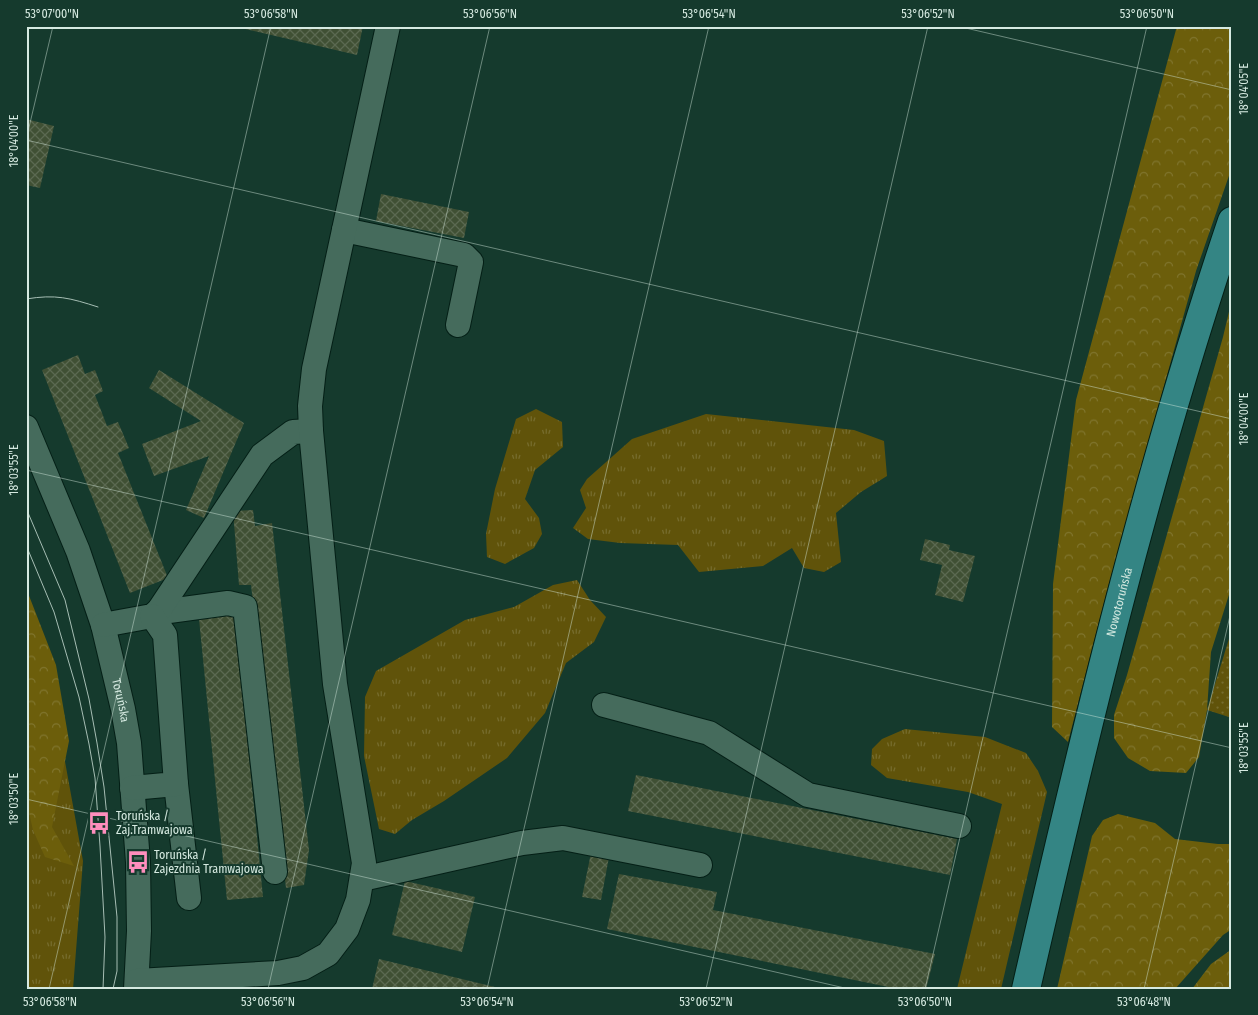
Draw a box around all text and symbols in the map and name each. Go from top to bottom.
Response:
text: 53°07'00"N [25,7,79,21]
text: 53°06'58"N [244,7,298,21]
text: 53°06'56"N [463,7,517,21]
text: 53°06'54"N [682,7,736,21]
text: 53°06'52"N [901,7,955,21]
text: 53°06'50"N [1120,7,1174,21]
text: 18°04'05"E [1237,63,1251,115]
text: 18°04'00"E [7,114,21,167]
text: 18°04'00"E [1237,392,1251,445]
text: 18°03'55"E [7,444,21,496]
street label: Nowotoruńska [1104,566,1135,638]
street label: Toruńska [109,677,132,723]
text: 18°03'55"E [1237,722,1251,774]
text: 18°03'50"E [7,773,21,825]
place label: Toruńska / Zaj.Tramwajowa [116,809,193,837]
bus stop icon: Toruńska / Zaj.Tramwajowa [86,810,112,836]
place label: Toruńska / Zajezdnia Tramwajowa [154,848,264,876]
bus stop icon: Toruńska / Zajezdnia Tramwajowa [125,849,151,875]
text: 53°06'58"N [23,995,77,1009]
text: 53°06'56"N [241,995,295,1009]
text: 53°06'54"N [460,995,514,1009]
text: 53°06'52"N [679,995,733,1009]
text: 53°06'50"N [898,995,952,1009]
text: 53°06'48"N [1117,995,1171,1009]

